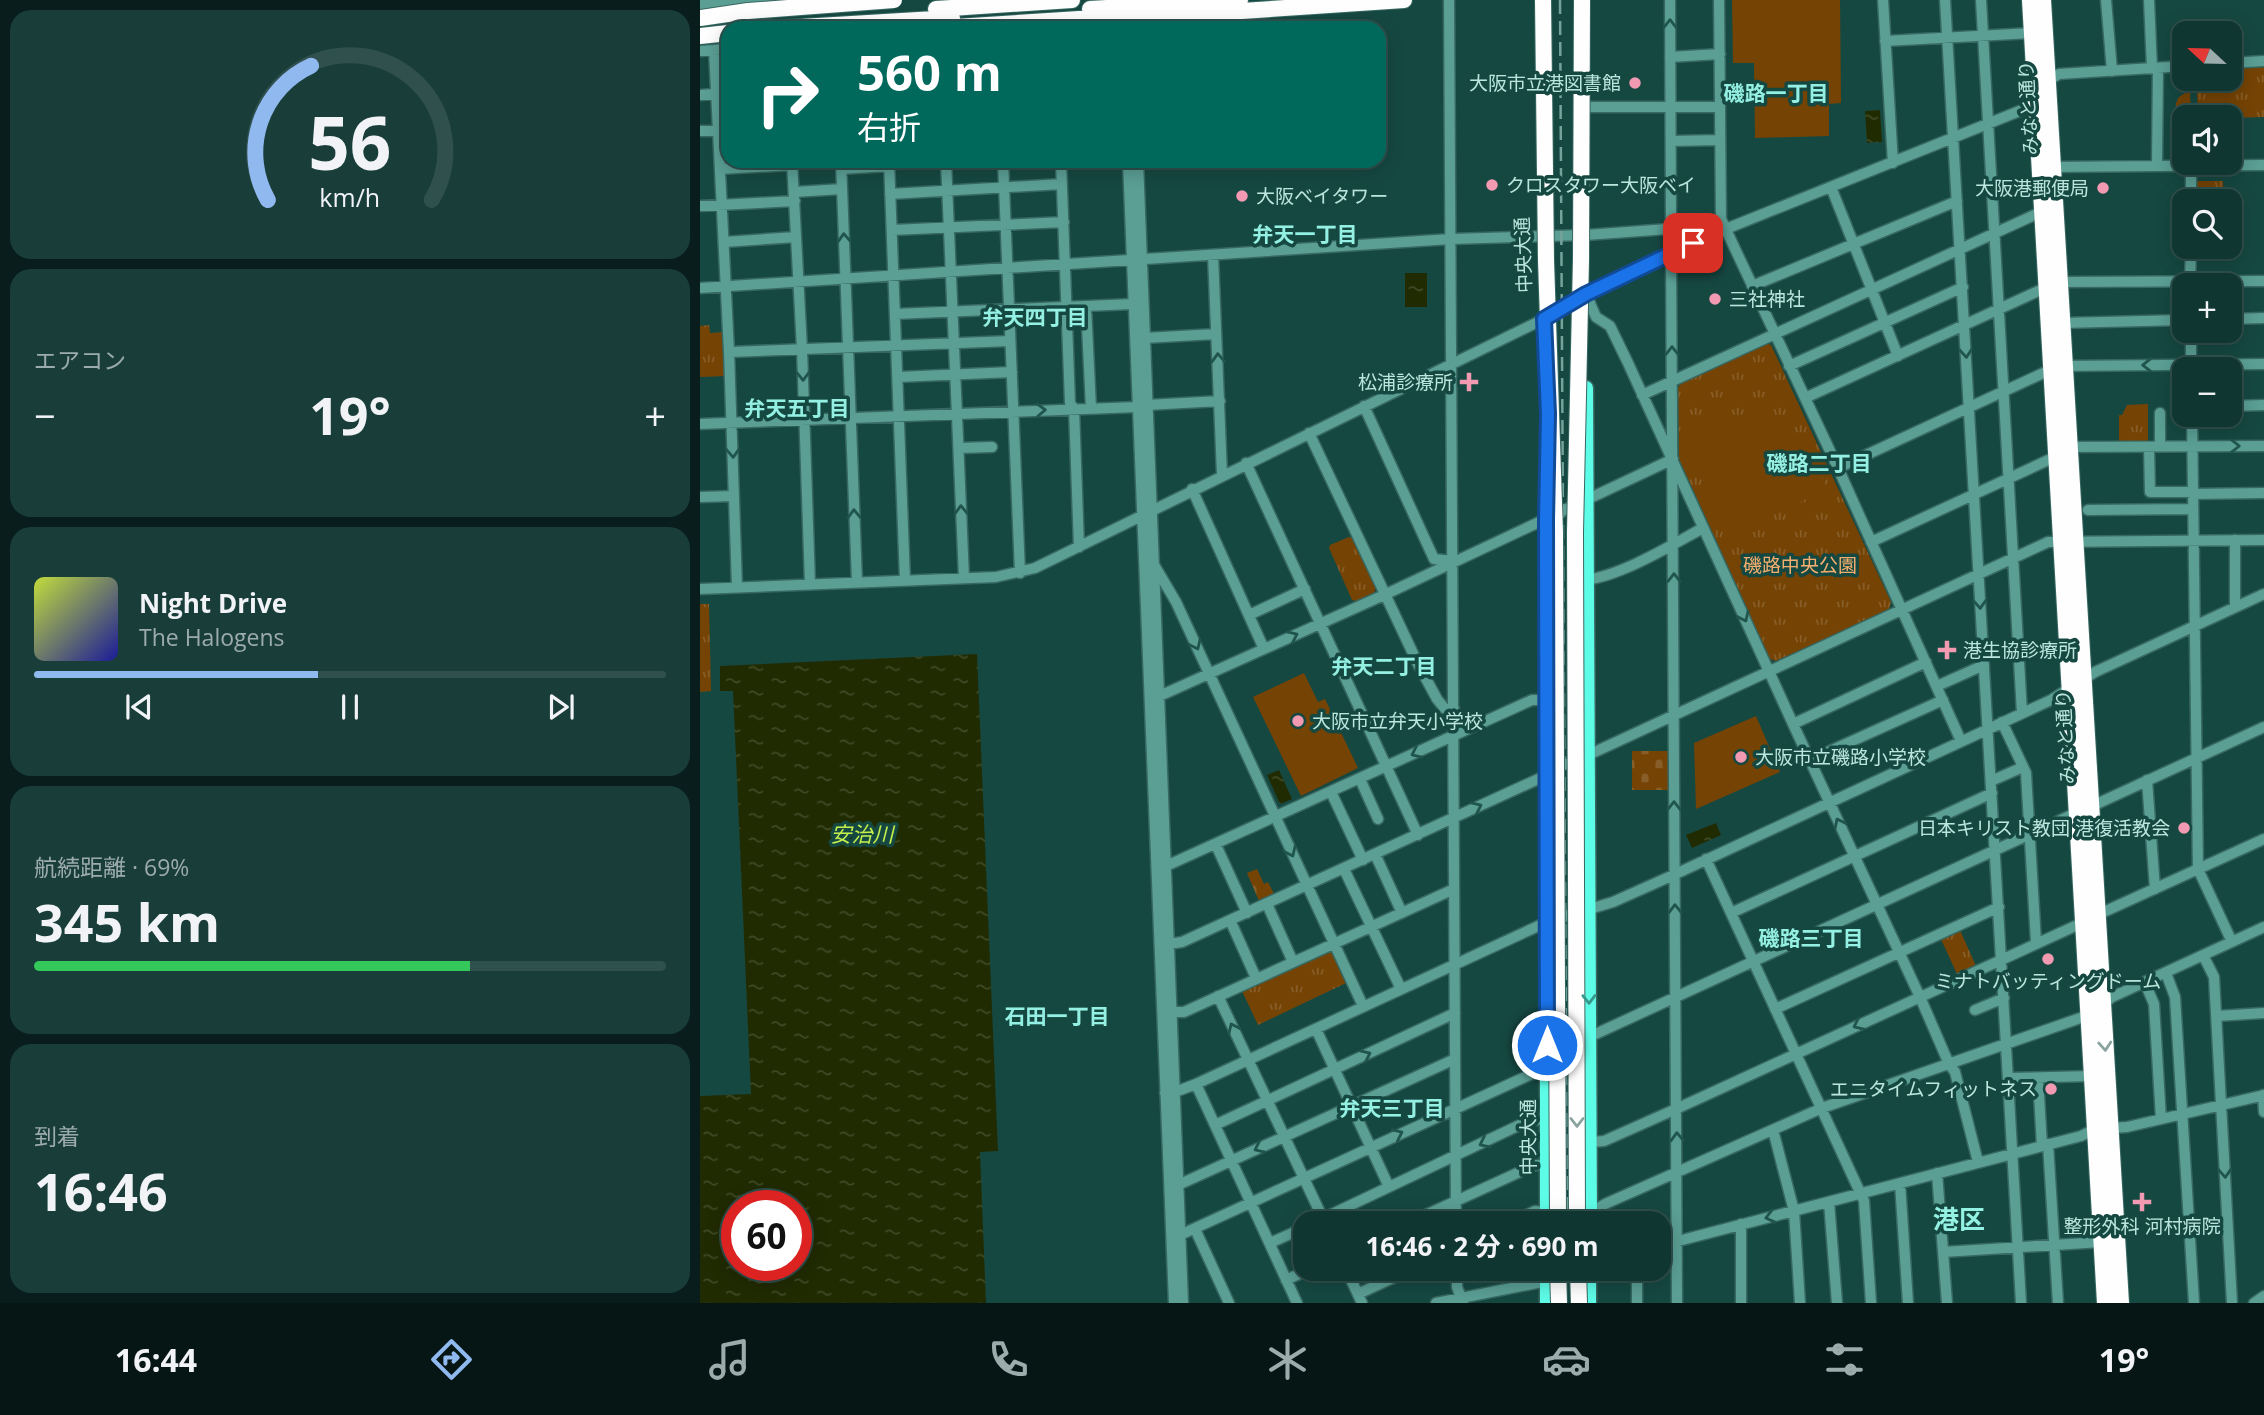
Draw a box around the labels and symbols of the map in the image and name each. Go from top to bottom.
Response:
one-way arrow [1662,18,1678,29]
north arrow [2172,21,2242,91]
street label: みなと通り [2013,60,2043,156]
place label: 大阪市立港図書館 [1469,70,1621,96]
marker: 大阪市立港図書館 [1627,75,1643,91]
district label: 磯路一丁目 [1724,79,1829,107]
place label: クロスタワー大阪ベイ [1506,172,1696,198]
place label: 大阪港郵便局 [1975,175,2089,201]
marker: クロスタワー大阪ベイ [1484,177,1500,193]
marker: 大阪港郵便局 [2095,180,2111,196]
place label: 大阪ベイタワー [1256,183,1388,209]
marker: 大阪ベイタワー [1234,188,1250,204]
pin [1663,213,1723,273]
street label: 中央大通 [1509,217,1537,293]
district label: 弁天一丁目 [1253,220,1358,248]
one-way arrow [837,232,852,243]
place label: 三社神社 [1729,286,1805,312]
marker: 三社神社 [1707,291,1723,307]
district label: 弁天四丁目 [983,303,1088,331]
one-way arrow [1664,345,1680,356]
one-way arrow [1958,348,1973,359]
one-way arrow [1210,352,1225,363]
one-way arrow [2141,357,2152,373]
place label: 松浦診療所 [1358,369,1453,395]
one-way arrow [795,371,810,382]
marker: 松浦診療所 [1459,372,1479,392]
district label: 弁天五丁目 [745,394,850,422]
one-way arrow [1036,403,1047,418]
one-way arrow [2230,438,2240,454]
one-way arrow [725,448,740,459]
district label: 磯路二丁目 [1767,449,1872,477]
one-way arrow [954,504,969,515]
one-way arrow [847,508,862,519]
park label: 磯路中央公園 [1743,552,1857,578]
one-way arrow [1666,573,1682,583]
one-way arrow [1973,599,1988,610]
one-way arrow [1736,610,1750,622]
one-way arrow [1286,630,1299,644]
place label: 港生協診療所 [1963,637,2077,663]
one-way arrow [1187,638,1201,650]
marker: 港生協診療所 [1937,640,1957,660]
district label: 弁天二丁目 [1332,652,1437,680]
street label: みなと通り [2050,689,2080,785]
place label: 大阪市立弁天小学校 [1312,708,1483,734]
marker: 大阪市立弁天小学校 [1290,713,1306,729]
place label: 大阪市立磯路小学校 [1755,744,1926,770]
one-way arrow [1411,745,1424,759]
marker: 大阪市立磯路小学校 [1733,749,1749,765]
one-way arrow [1666,800,1682,811]
one-way arrow [1470,801,1482,815]
place label: 日本キリスト教団 港復活教会 [1918,815,2170,841]
one-way arrow [1834,818,1848,830]
water label: 安治川 [831,820,895,848]
marker: 日本キリスト教団 港復活教会 [2176,820,2192,836]
one-way arrow [1283,844,1297,857]
one-way arrow [1667,904,1683,914]
district label: 磯路三丁目 [1759,924,1864,952]
marker: ミナトバッティングドーム [2040,951,2056,967]
place label: ミナトバッティングドーム [1935,968,2161,994]
one-way arrow [1581,994,1597,1005]
district label: 石田一丁目 [1005,1002,1110,1030]
position arrow [1510,1008,1584,1082]
one-way arrow [1853,1017,1865,1031]
one-way arrow [1227,1023,1241,1035]
one-way arrow [2097,1041,2112,1052]
one-way arrow [1359,1049,1371,1063]
place label: エニタイムフィットネス [1830,1076,2037,1102]
marker: エニタイムフィットネス [2043,1081,2059,1097]
district label: 弁天三丁目 [1340,1094,1445,1122]
street label: 中央大通 [1515,1099,1541,1175]
one-way arrow [1569,1117,1585,1127]
one-way arrow [1390,1128,1403,1142]
one-way arrow [1669,1131,1685,1142]
one-way arrow [1479,1134,1491,1148]
one-way arrow [1254,1140,1267,1154]
one-way arrow [2217,1168,2232,1179]
speed limit sign: 60 [721,1190,812,1281]
marker: 整形外科 河村病院 [2132,1192,2152,1212]
district label: 港区 [1933,1201,1985,1237]
one-way arrow [1764,1209,1776,1223]
place label: 整形外科 河村病院 [2064,1213,2220,1239]

